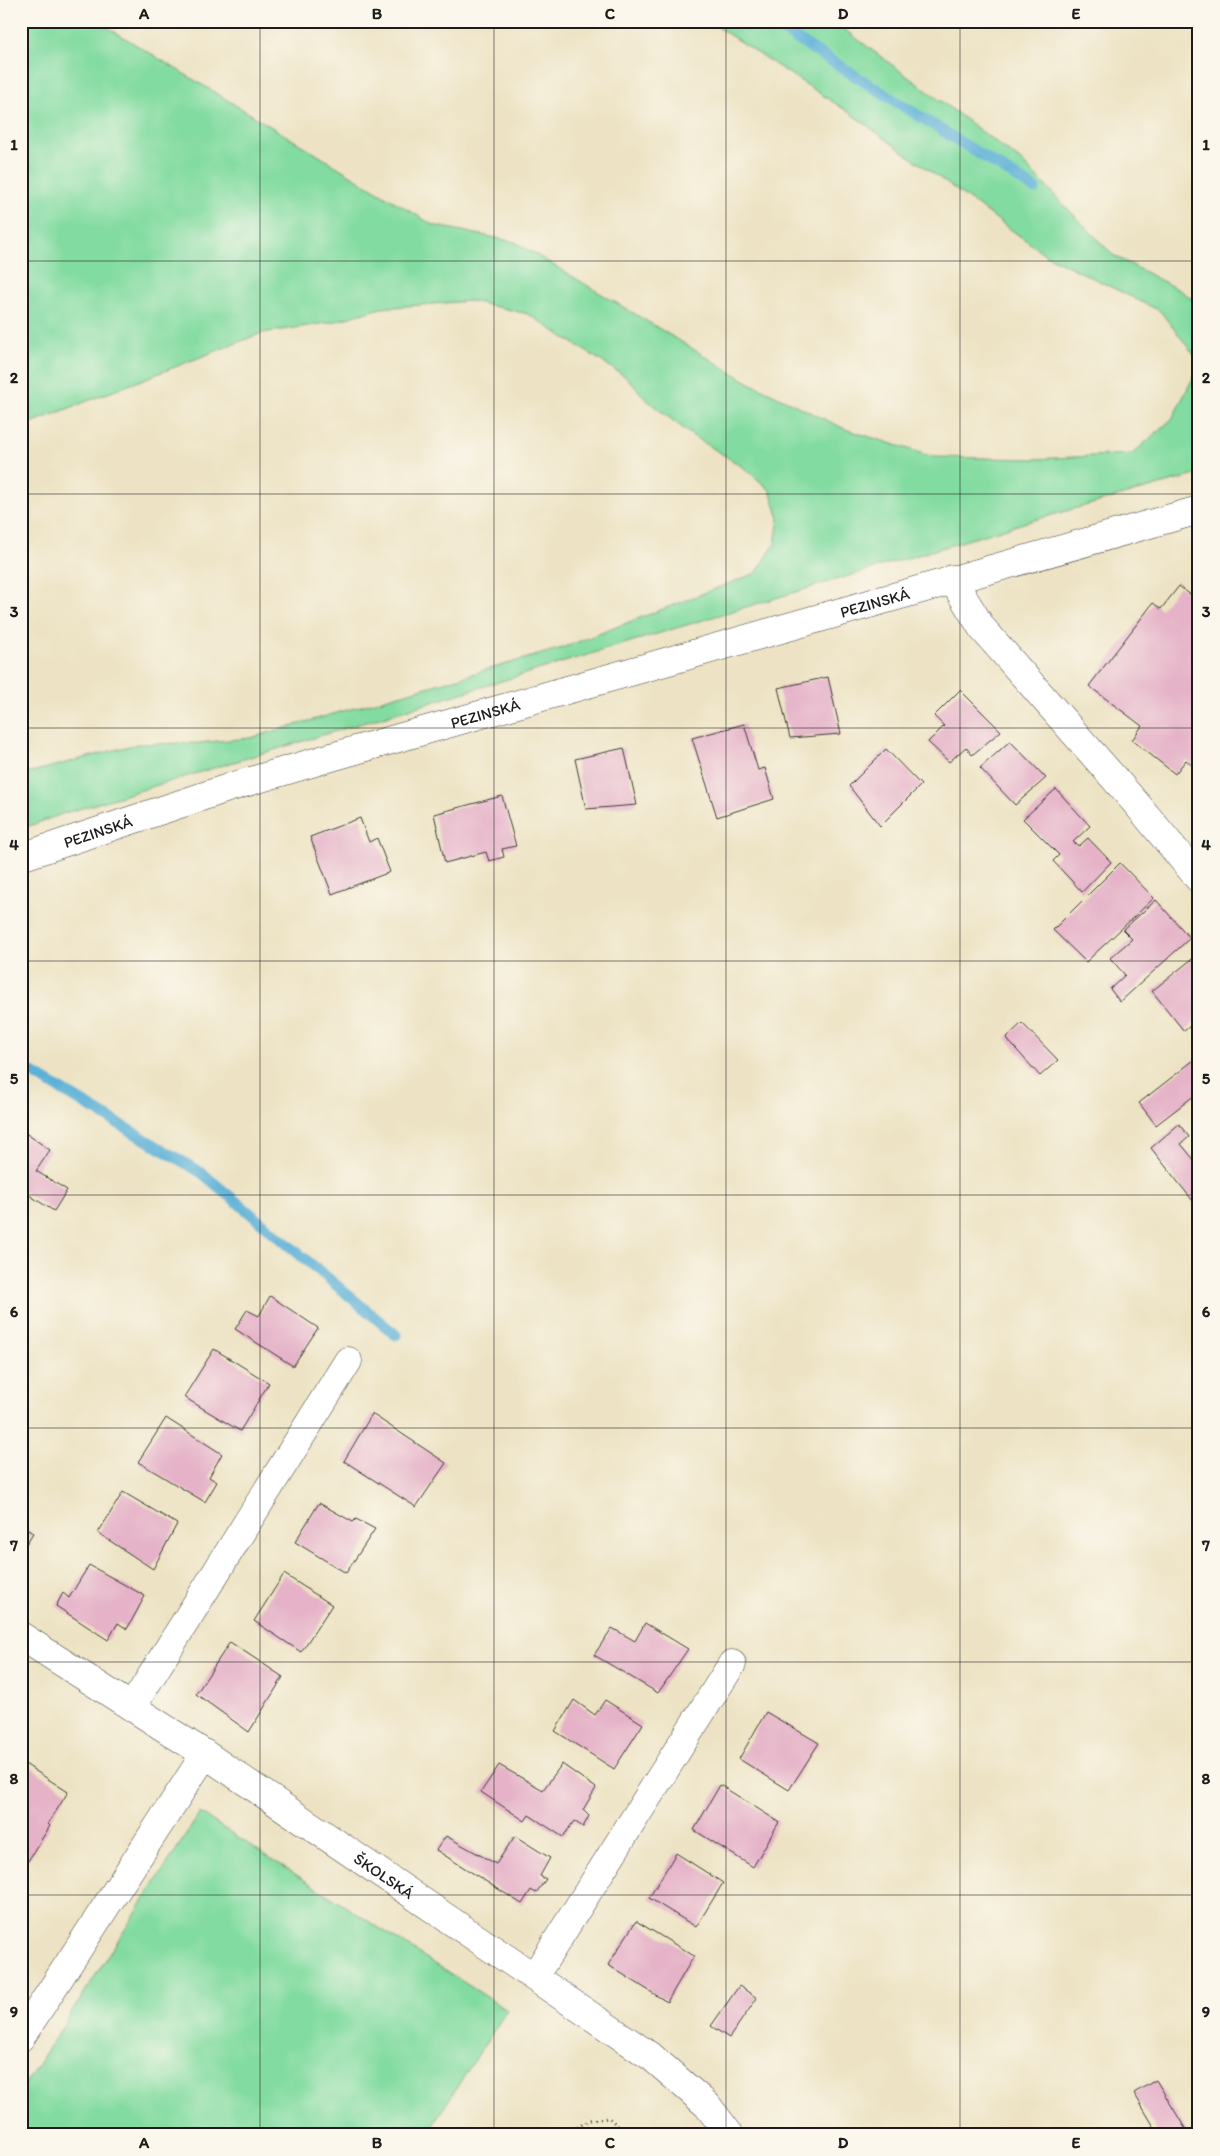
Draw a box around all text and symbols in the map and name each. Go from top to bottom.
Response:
text: A [138,4,150,23]
text: B [372,4,383,23]
text: C [605,4,616,23]
text: D [838,4,849,23]
text: E [1072,4,1081,23]
text: 1 [10,135,18,154]
text: 1 [1202,135,1210,154]
text: 2 [10,368,19,387]
text: 2 [1202,368,1211,387]
street label: PEZINSKÁ [838,584,912,622]
text: 3 [10,602,19,621]
text: 3 [1202,602,1211,621]
street label: PEZINSKÁ [448,695,522,733]
street label: PEZINSKÁ [61,812,135,852]
text: 4 [9,835,19,854]
text: 4 [1201,835,1211,854]
text: 5 [10,1069,19,1088]
text: 5 [1202,1069,1211,1088]
text: 6 [10,1302,19,1321]
text: 6 [1202,1302,1211,1321]
text: 7 [9,1536,18,1555]
text: 7 [1201,1536,1210,1555]
text: 8 [10,1769,19,1788]
text: 8 [1202,1769,1211,1788]
street label: ŠKOLSKÁ [350,1849,417,1903]
text: 9 [10,2002,18,2021]
text: 9 [1202,2002,1210,2021]
text: A [138,2133,150,2152]
text: B [372,2133,383,2152]
text: C [605,2133,616,2152]
text: D [838,2133,849,2152]
text: E [1072,2133,1081,2152]

